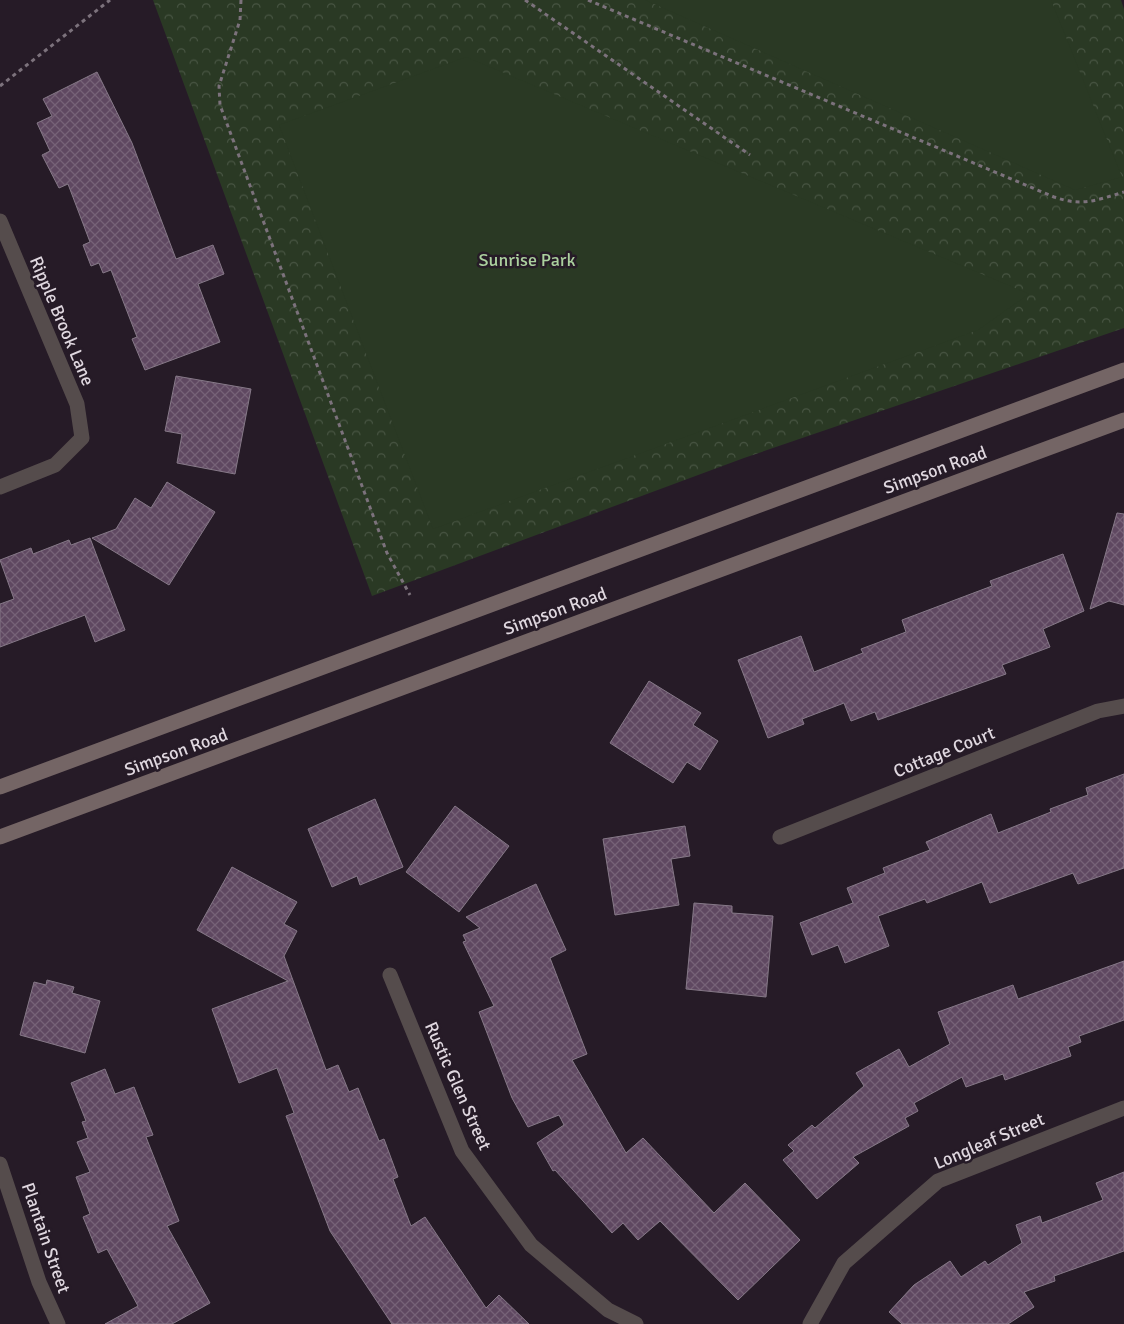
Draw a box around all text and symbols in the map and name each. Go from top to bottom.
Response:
park label: Sunrise Park [479,249,575,271]
street label: Ripple Brook Lane [25,253,99,389]
street label: Simpson Road [880,441,990,499]
street label: Simpson Road [500,582,610,640]
street label: Cottage Court [890,722,998,782]
street label: Simpson Road [121,723,231,781]
street label: Rustic Glen Street [420,1018,496,1154]
street label: Longleaf Street [931,1108,1047,1174]
street label: Plantain Street [17,1180,75,1296]

